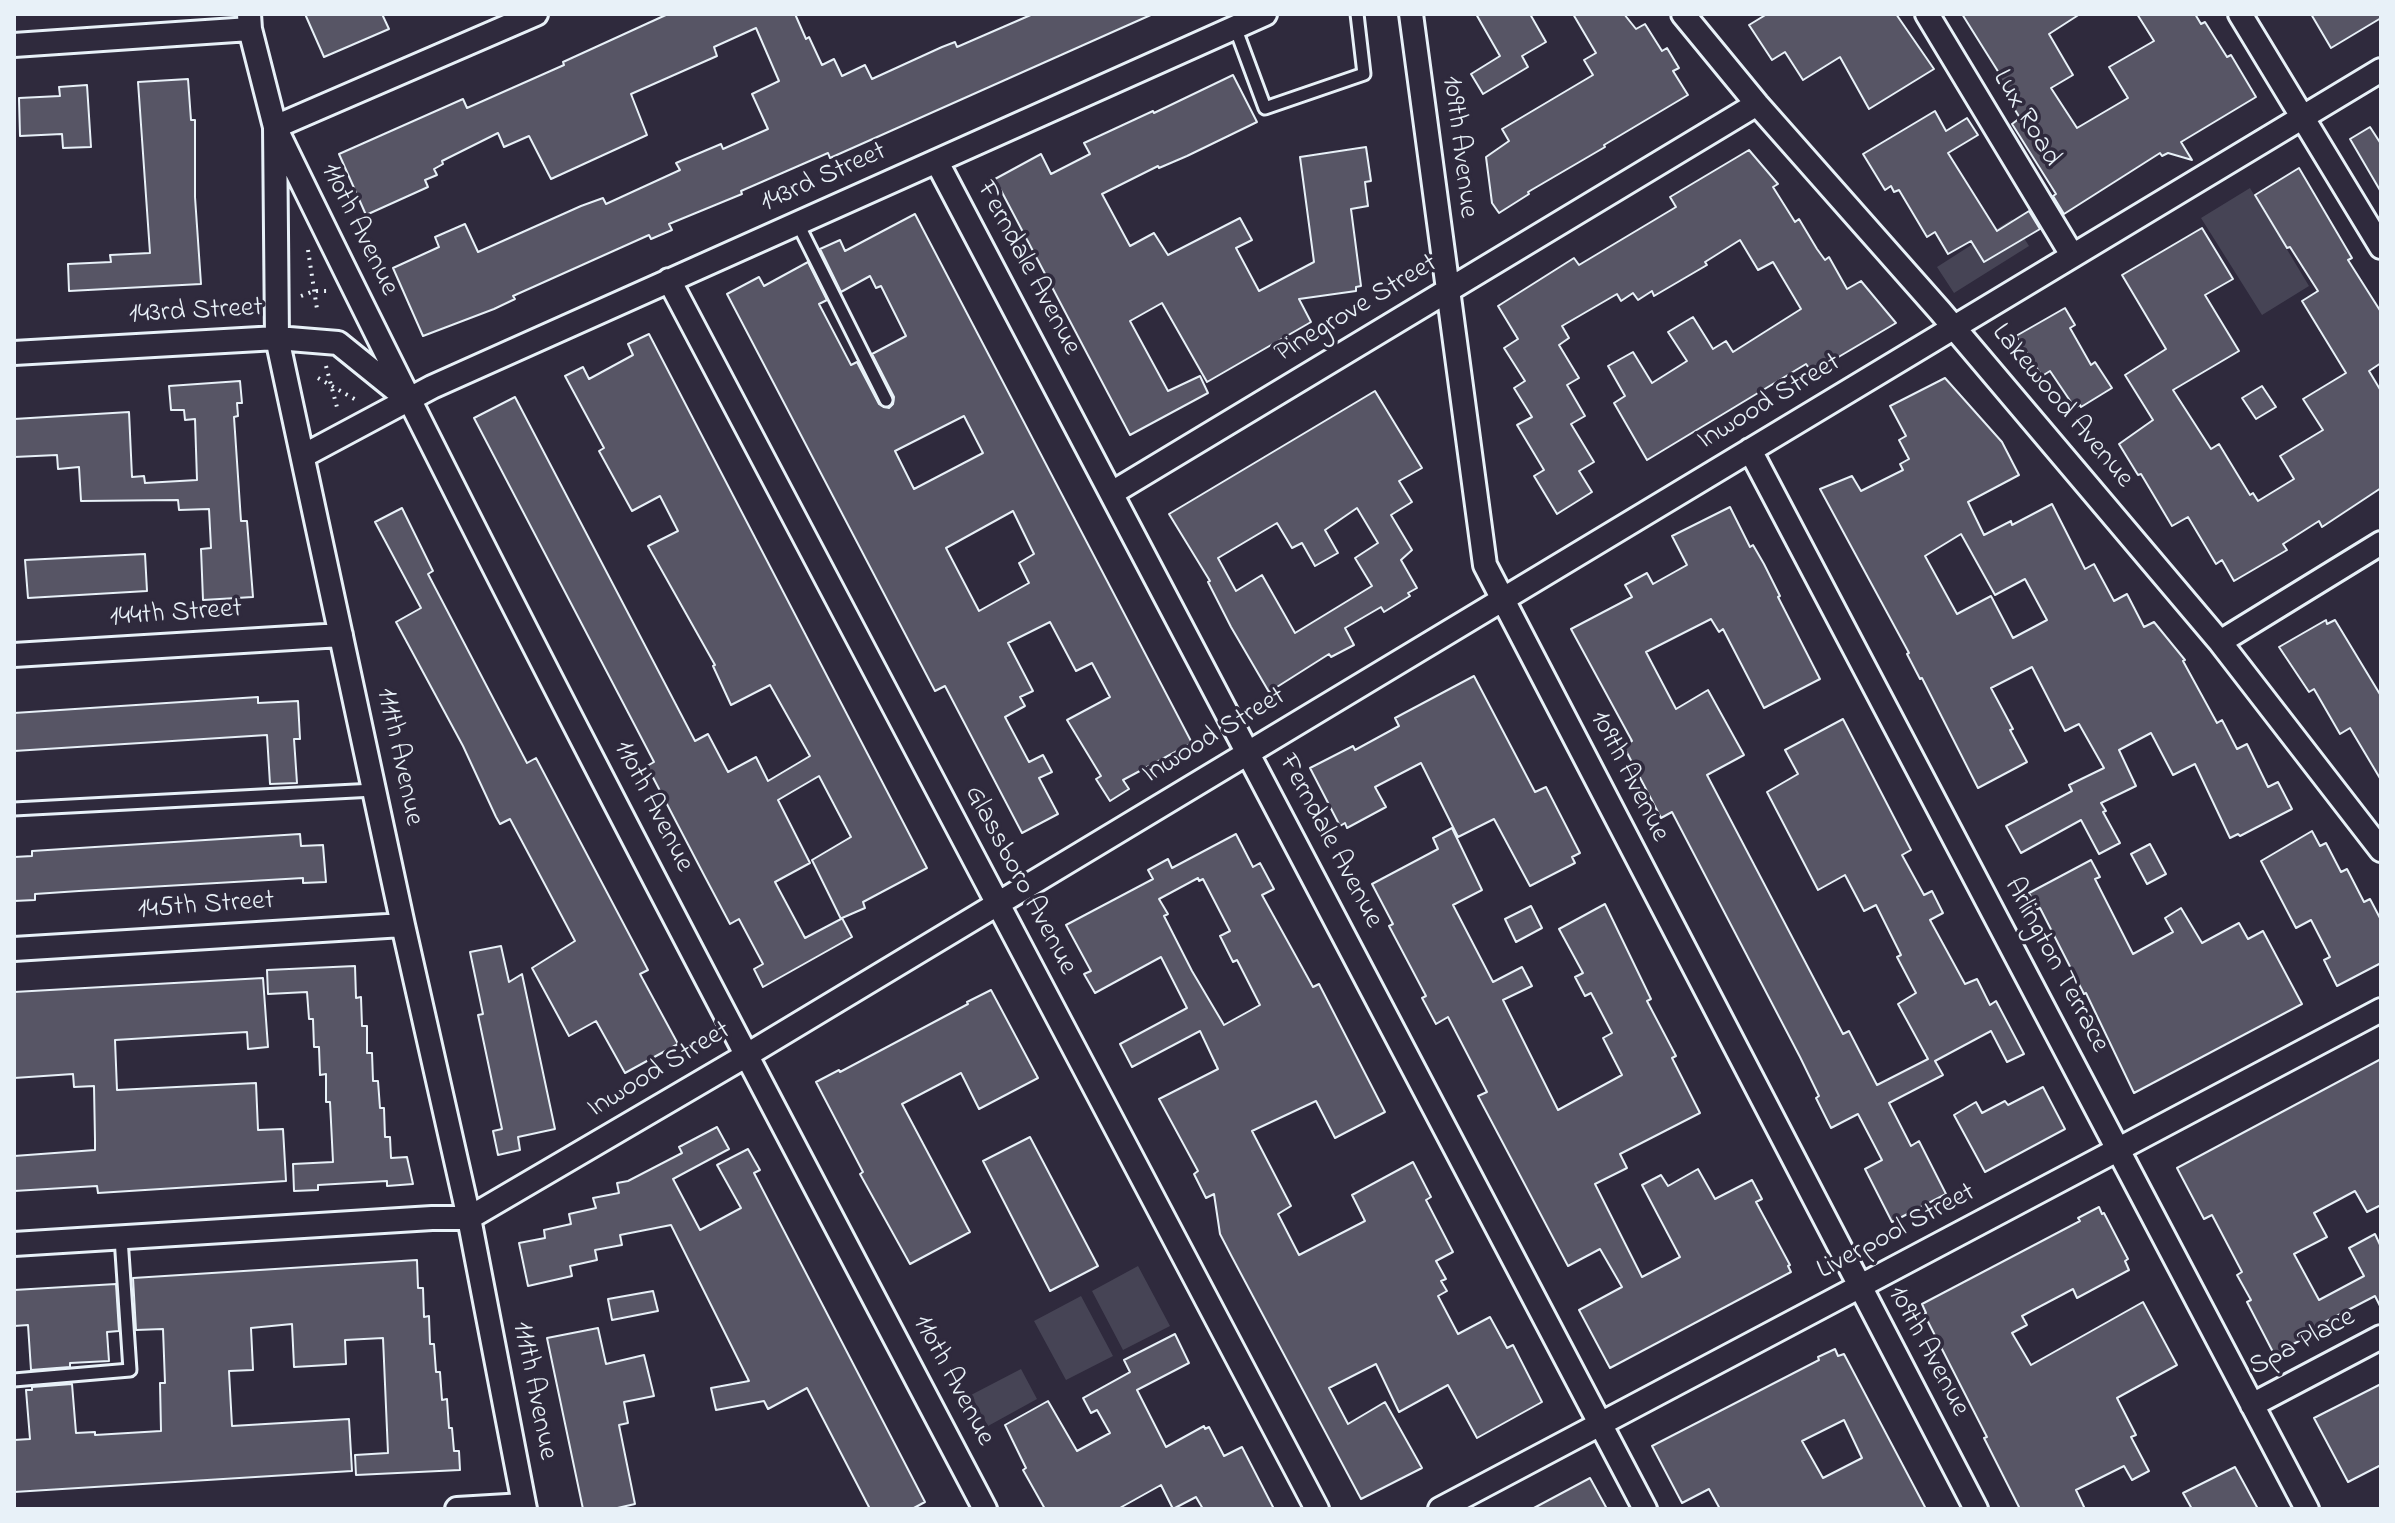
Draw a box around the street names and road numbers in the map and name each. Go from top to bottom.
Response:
street label: Lux Road [1983,65,2067,173]
street label: 109th Avenue [1433,74,1483,220]
street label: 143rd Street [756,136,892,222]
street label: 110th Avenue [311,158,405,302]
street label: Ferndale Avenue [967,176,1087,362]
street label: Pinegrove Street [1270,248,1444,372]
street label: 143rd Street [128,293,264,333]
street label: Lakewood Avenue [1983,318,2139,496]
street label: Inwood Street [1692,347,1848,459]
street label: 144th Street [109,594,243,636]
street label: Inwood Street [1137,681,1293,793]
street label: 111th Avenue [367,685,429,829]
street label: 109th Avenue [1581,706,1675,848]
street label: 110th Avenue [604,736,700,878]
street label: Ferndale Avenue [1269,749,1389,935]
street label: Glassboro Avenue [955,781,1083,981]
street label: Arlington Terrace [1995,873,2115,1059]
street label: 145th Street [137,885,275,929]
street label: Inwood Street [582,1015,738,1127]
street label: Liverpool Street [1812,1177,1982,1289]
street label: 109th Avenue [1879,1281,1975,1423]
street label: Spa Place [2244,1302,2362,1386]
street label: 110th Avenue [904,1310,1000,1452]
street label: 111th Avenue [503,1319,563,1463]

